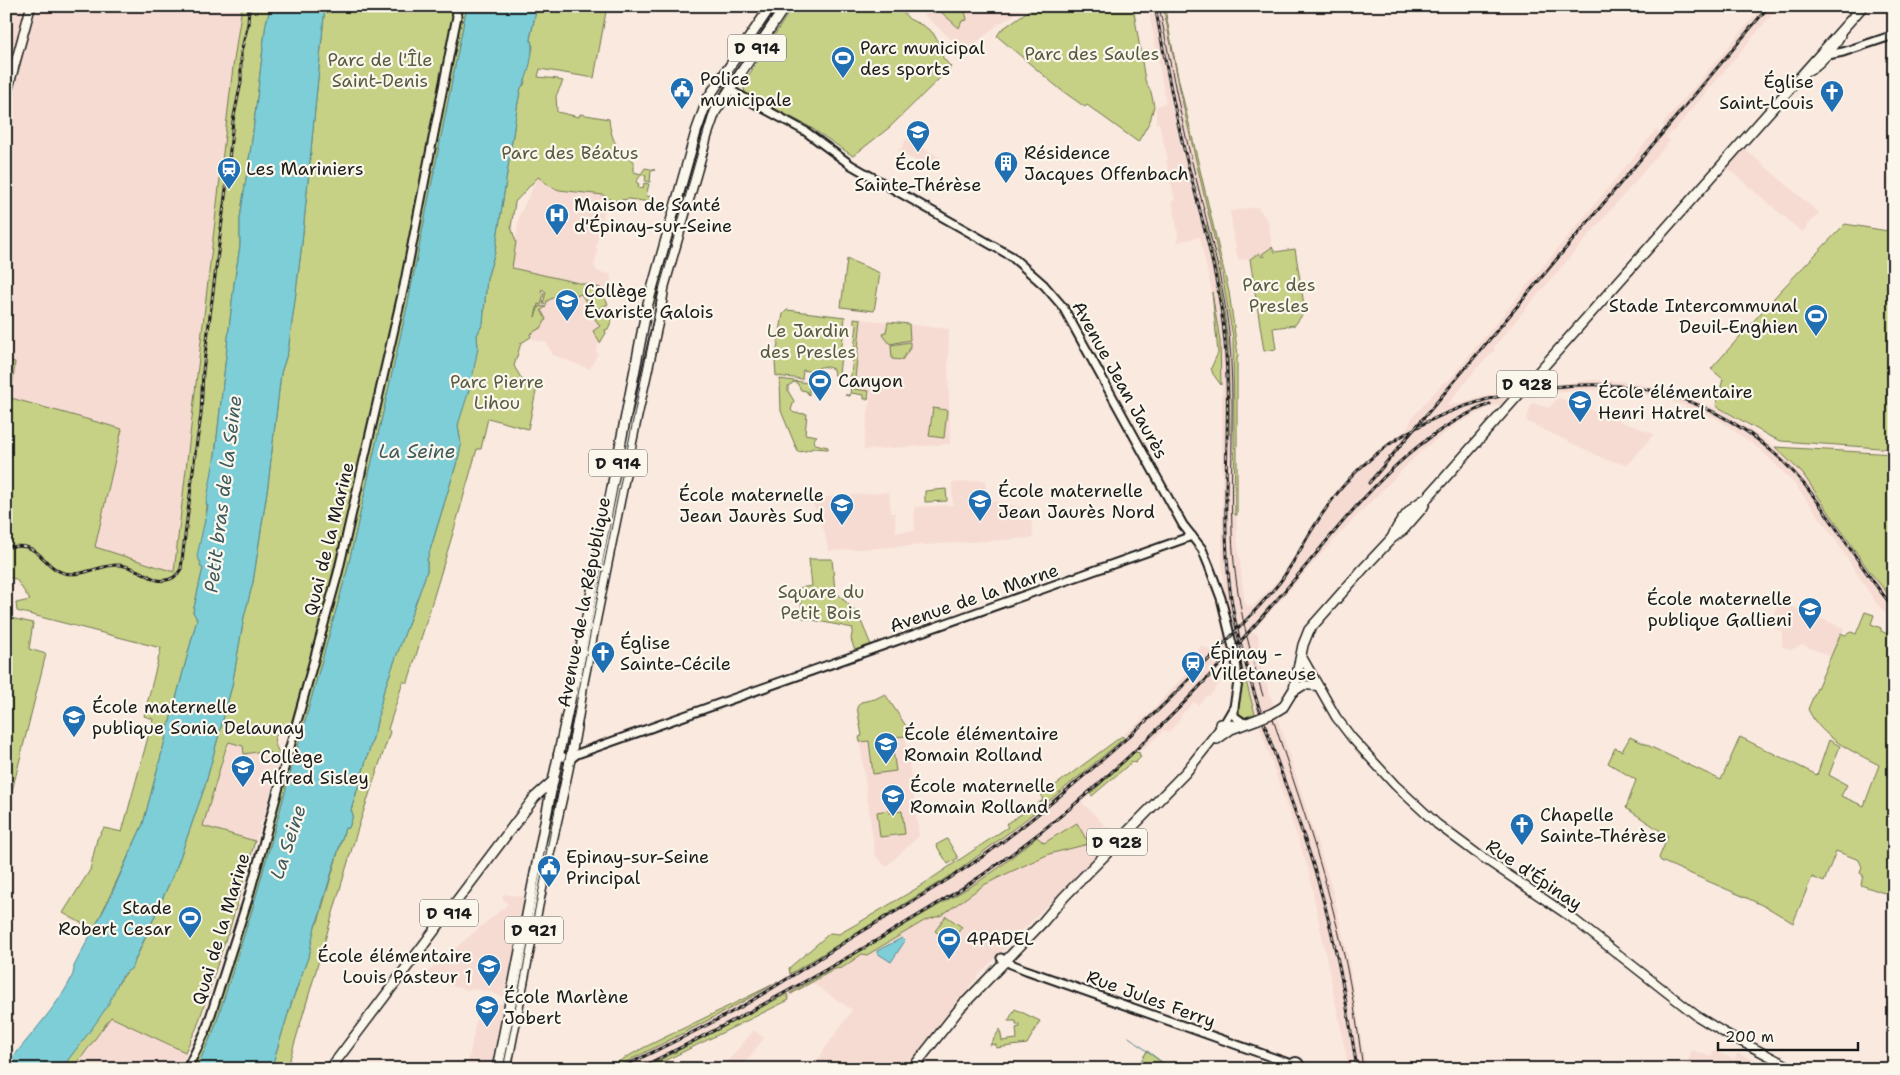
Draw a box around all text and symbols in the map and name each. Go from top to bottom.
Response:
road number: D 914 [728,34,786,62]
place label: Parc municipal des sports [860,36,985,81]
park label: Parc des Saules [1025,42,1159,66]
sports icon: Parc municipal des sports [830,45,856,79]
park label: Parc de l'Île Saint-Denis [327,48,433,93]
place label: Police municipale [700,67,792,112]
place label: Église Saint-Louis [1719,70,1814,115]
public building icon: Police municipale [669,76,695,110]
church icon: Église Saint-Louis [1819,79,1845,113]
school or university icon: École Sainte-Thérèse [905,119,931,153]
park label: Parc des Béatus [501,141,639,165]
place label: Résidence Jacques Offenbach [1024,141,1189,186]
building icon: Résidence Jacques Offenbach [993,150,1019,184]
place label: École Sainte-Thérèse [855,152,981,197]
station icon: Les Mariniers [216,156,242,190]
place label: Les Mariniers [246,157,364,181]
place label: Maison de Santé d'Épinay-sur-Seine [574,193,732,238]
hospital icon: Maison de Santé d'Épinay-sur-Seine [544,202,570,236]
park label: Parc des Presles [1242,273,1316,318]
place label: Collège Évariste Galois [584,279,714,324]
school or university icon: Collège Évariste Galois [554,288,580,322]
place label: Stade Intercommunal Deuil-Enghien [1609,294,1799,339]
street label: Avenue Jean Jaurès [1067,297,1173,463]
sports icon: Stade Intercommunal Deuil-Enghien [1803,303,1829,337]
park label: Le Jardin des Presles [760,319,856,364]
sports icon: Canyon [807,368,833,402]
place label: Canyon [838,369,903,393]
park label: Parc Pierre Lihou [450,370,544,415]
road number: D 928 [1497,370,1557,398]
place label: École élémentaire Henri Hatrel [1598,380,1753,425]
school or university icon: École élémentaire Henri Hatrel [1567,389,1593,423]
water label: Petit bras de la Seine [199,394,247,594]
water label: La Seine [379,439,455,464]
road number: D 914 [589,449,647,476]
street label: Quai de la Marine [298,459,360,619]
place label: École maternelle Jean Jaurès Nord [998,479,1155,524]
place label: École maternelle Jean Jaurès Sud [679,483,824,528]
school or university icon: École maternelle Jean Jaurès Nord [967,488,993,522]
school or university icon: École maternelle Jean Jaurès Sud [829,492,855,526]
street label: Avenue de la République [552,495,616,709]
street label: Avenue de la Marne [886,558,1062,638]
park label: Square du Petit Bois [778,580,864,625]
place label: École maternelle publique Gallieni [1647,587,1792,632]
school or university icon: École maternelle publique Gallieni [1797,596,1823,630]
place label: Église Sainte-Cécile [620,631,731,676]
church icon: Église Sainte-Cécile [590,640,616,674]
place label: Épinay - Villetaneuse [1210,641,1316,686]
station icon: Épinay - Villetaneuse [1180,650,1206,684]
place label: École maternelle publique Sonia Delaunay [92,695,304,740]
school or university icon: École maternelle publique Sonia Delaunay [61,704,87,738]
place label: École élémentaire Romain Rolland [904,722,1059,767]
school or university icon: École élémentaire Romain Rolland [873,731,899,765]
place label: Collège Alfred Sisley [260,745,369,790]
school or university icon: Collège Alfred Sisley [230,754,256,788]
place label: École maternelle Romain Rolland [910,774,1055,819]
school or university icon: École maternelle Romain Rolland [880,783,906,817]
water label: La Seine [264,802,312,882]
place label: Chapelle Sainte-Thérèse [1540,803,1667,848]
church icon: Chapelle Sainte-Thérèse [1509,812,1535,846]
road number: D 928 [1087,829,1147,856]
street label: Rue d'Épinay [1481,834,1587,916]
place label: Epinay-sur-Seine Principal [566,845,709,890]
street label: Quai de la Marine [186,850,256,1008]
public building icon: Epinay-sur-Seine Principal [536,854,562,888]
place label: Stade Robert Cesar [58,896,172,941]
road number: D 914 [420,900,478,926]
sports icon: Stade Robert Cesar [177,905,203,939]
road number: D 921 [505,916,563,944]
sports icon: 4PADEL [936,926,962,960]
place label: 4PADEL [966,927,1034,951]
place label: École élémentaire Louis Pasteur 1 [317,944,472,989]
school or university icon: École élémentaire Louis Pasteur 1 [476,953,502,987]
street label: Rue Jules Ferry [1083,965,1219,1033]
place label: École Marlène Jobert [504,985,629,1030]
school or university icon: École Marlène Jobert [474,994,500,1028]
scale bar [1718,1020,1858,1052]
text: 200 m [1725,1027,1774,1047]

